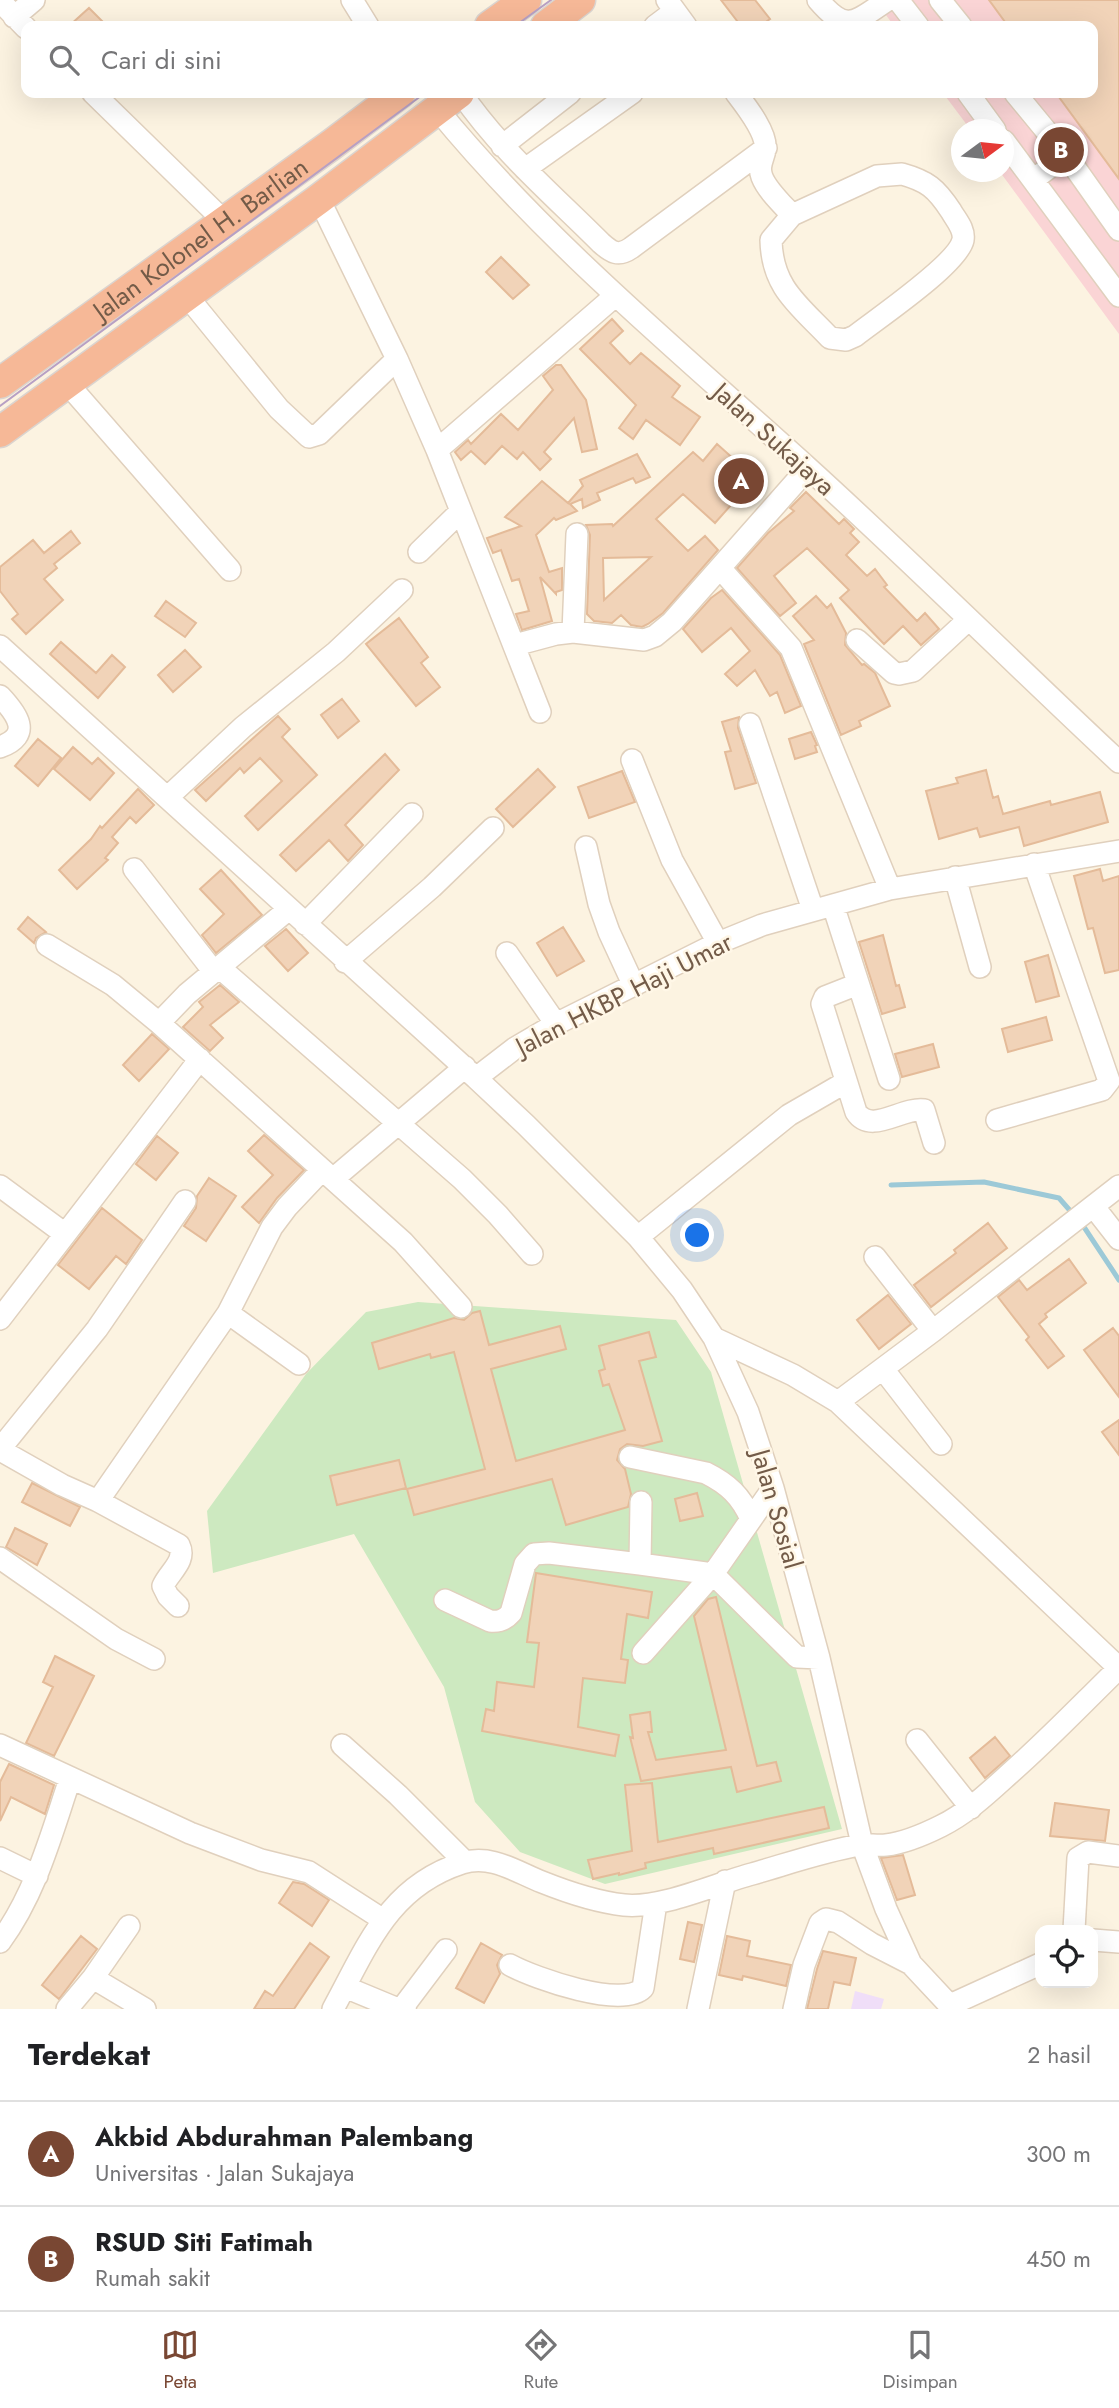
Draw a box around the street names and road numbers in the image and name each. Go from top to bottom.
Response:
street label: Jalan Kolonel H. Barlian [83,148,316,331]
street label: Jalan Sukajaya [702,372,844,504]
street label: Jalan HKBP Haji Umar [506,923,739,1066]
street label: Jalan Sosial [741,1442,812,1573]

